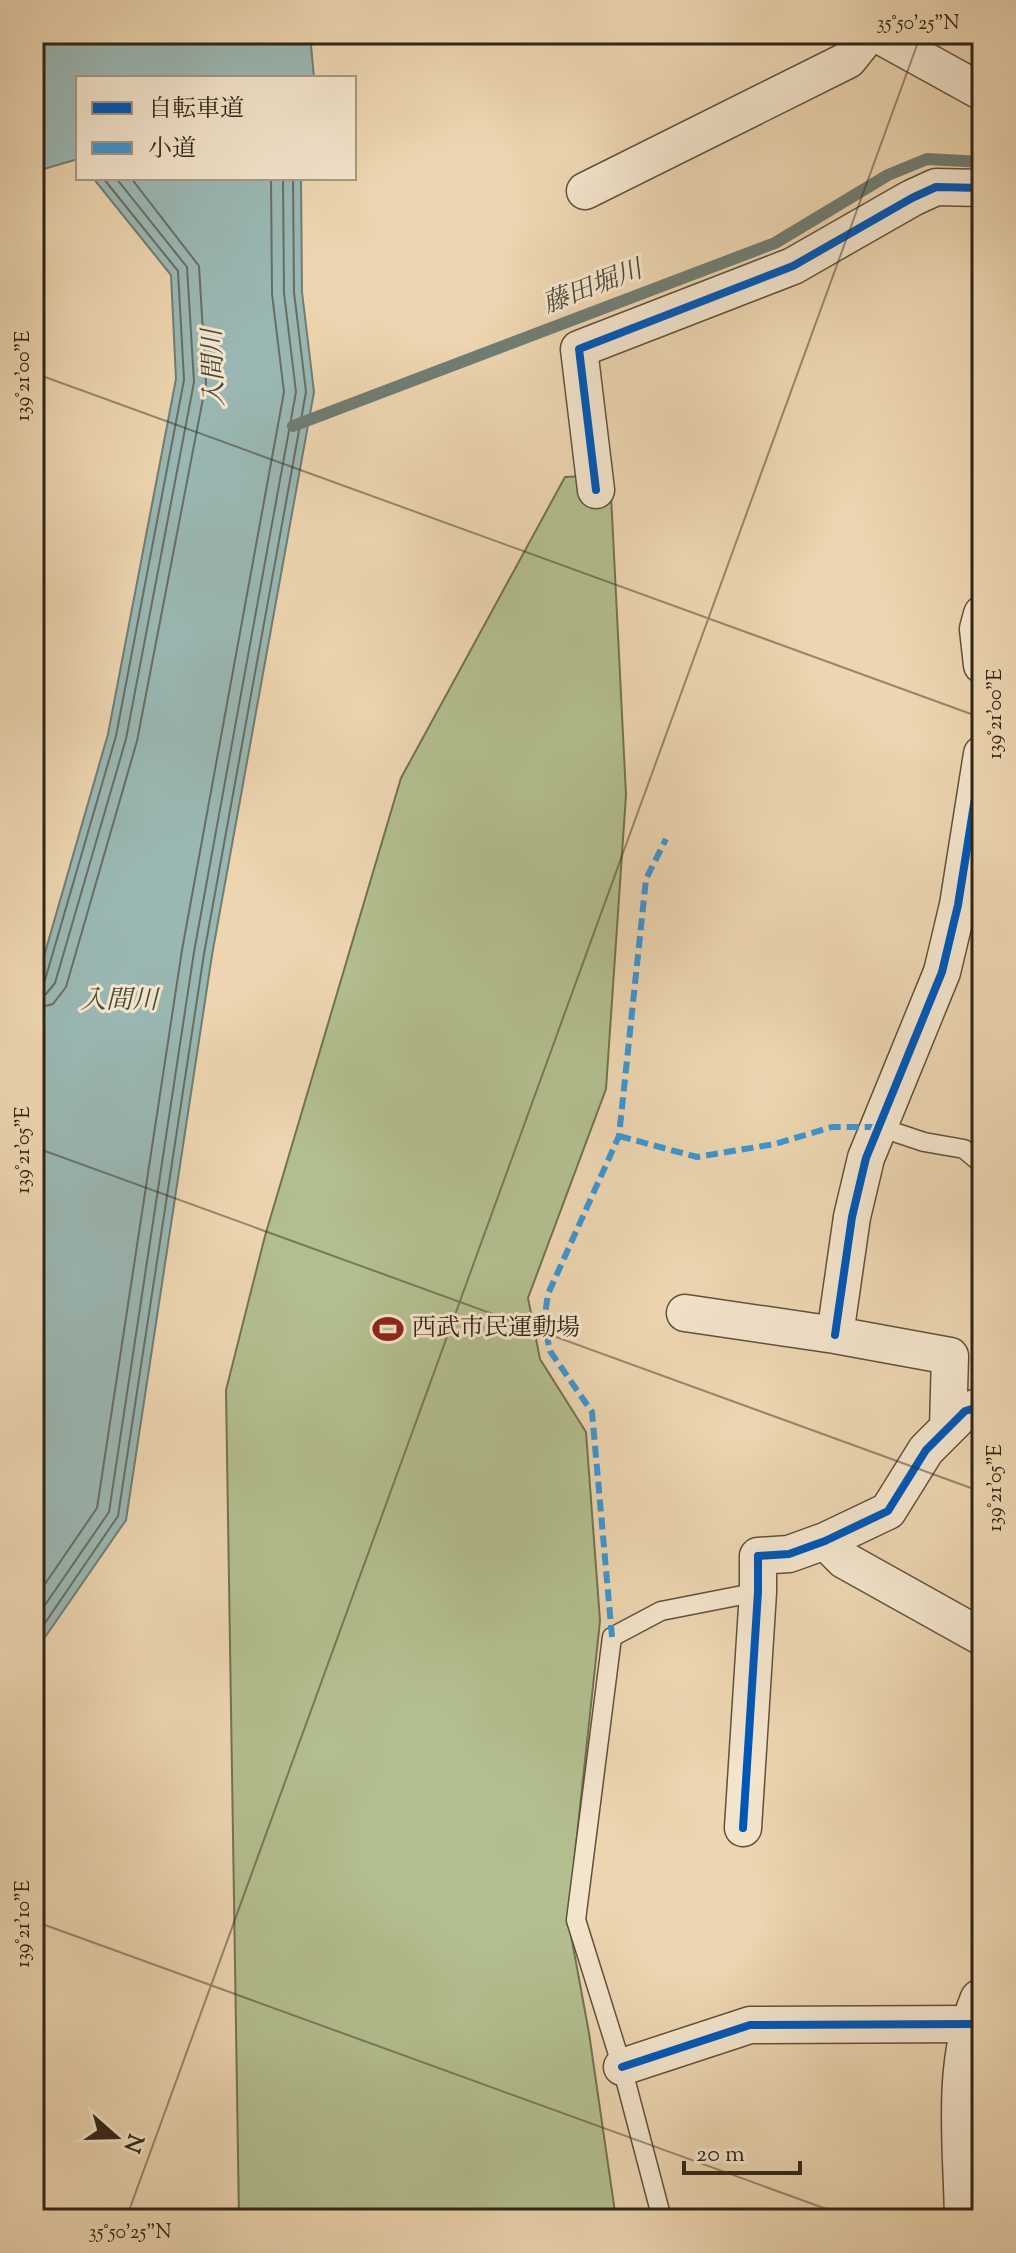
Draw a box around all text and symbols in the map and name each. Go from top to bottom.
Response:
text: 35°50'25"N [877,10,959,39]
legend [76,76,356,180]
text: 自転車道 [148,93,244,127]
text: 小道 [148,133,196,167]
water label: 藤田堀川 [538,251,651,324]
water label: 入間川 [195,325,235,408]
text: 139°21'00"E [10,331,39,421]
text: 139°21'00"E [982,669,1011,759]
water label: 入間川 [80,983,161,1020]
text: 139°21'05"E [10,1106,39,1194]
sports icon: 西武市民運動場 [371,1312,405,1346]
place label: 西武市民運動場 [412,1312,580,1346]
text: 139°21'05"E [982,1444,1011,1532]
text: 139°21'10"E [10,1880,39,1968]
north arrow [76,2097,156,2177]
scale bar [684,2125,800,2175]
text: N [114,2129,150,2157]
text: 20 m [696,2138,745,2172]
text: 35°50'25"N [89,2219,171,2248]

